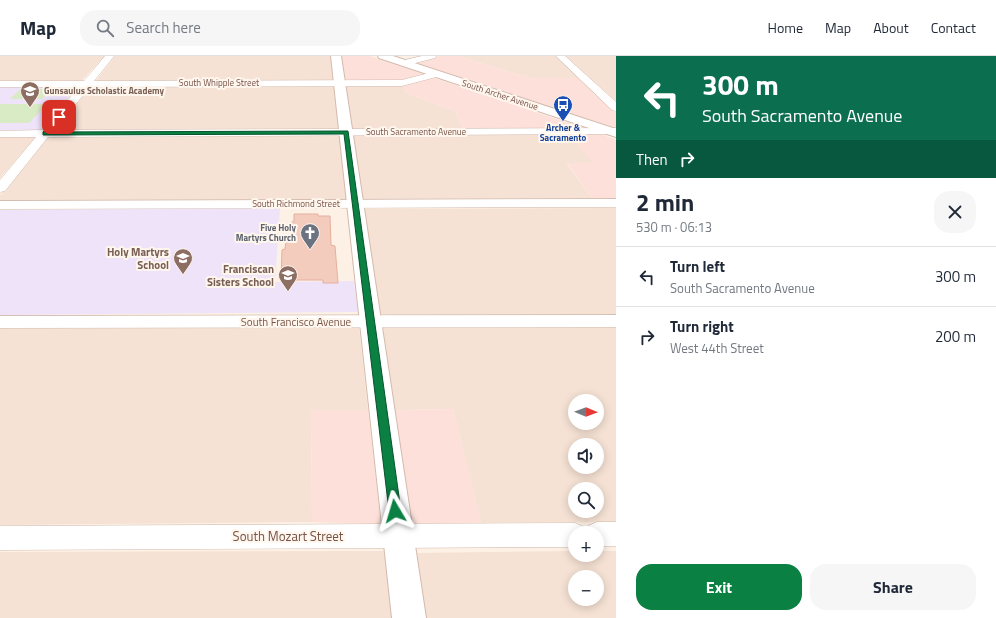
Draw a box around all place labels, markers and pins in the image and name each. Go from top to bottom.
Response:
school or university icon: Gunsaulus Scholastic Academy [19,80,41,108]
place label: Gunsaulus Scholastic Academy [44,84,164,97]
bus stop icon: Archer & Sacramento [552,94,574,122]
pin [42,100,76,134]
place label: Archer & Sacramento [540,121,587,144]
place label: Five Holy Martyrs Church [236,221,296,244]
church icon: Five Holy Martyrs Church [299,222,321,250]
place label: Holy Martyrs School [107,244,169,273]
school or university icon: Holy Martyrs School [172,247,194,275]
place label: Franciscan Sisters School [207,261,274,290]
school or university icon: Franciscan Sisters School [277,264,299,292]

